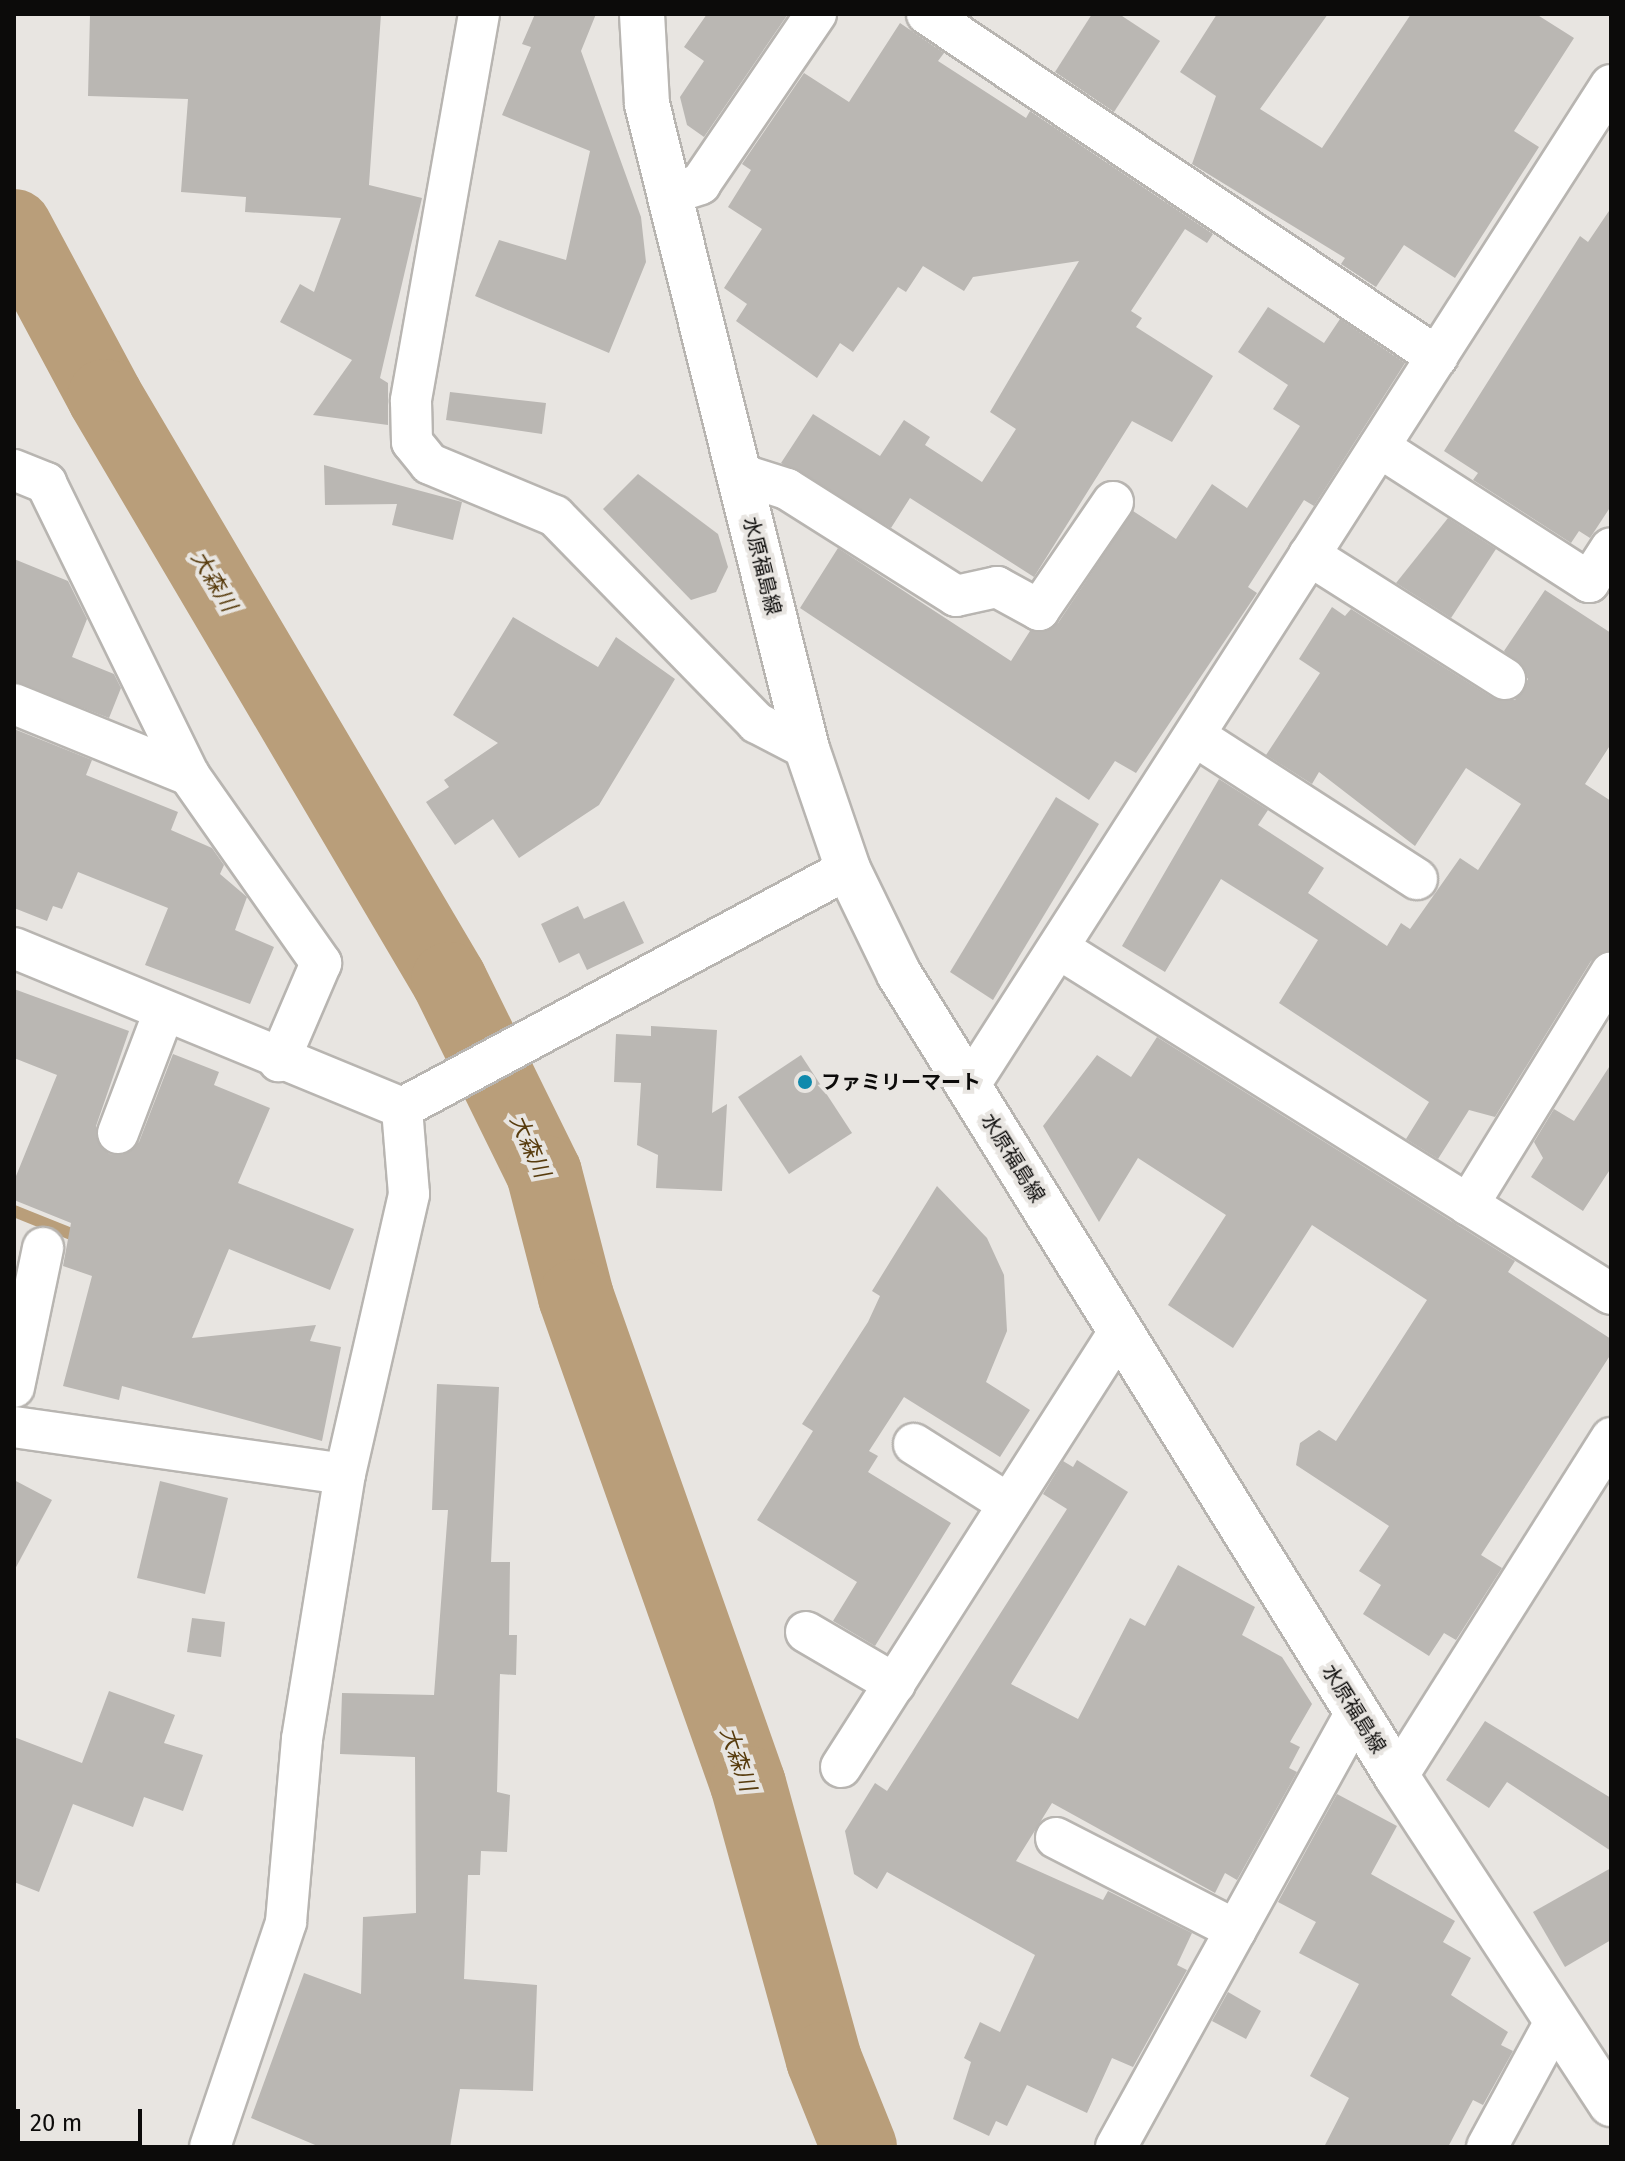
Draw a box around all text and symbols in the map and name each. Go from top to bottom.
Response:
street label: 水原福島線 [738,515,786,617]
water label: 大森川 [186,546,242,616]
place label: ファミリーマート [821,1070,981,1094]
marker: ファミリーマート [796,1073,814,1091]
street label: 水原福島線 [976,1109,1050,1207]
water label: 大森川 [505,1110,555,1182]
street label: 水原福島線 [1317,1660,1391,1758]
water label: 大森川 [715,1724,761,1794]
scale bar [20,2093,146,2143]
text: 20 m [30,2109,82,2137]

